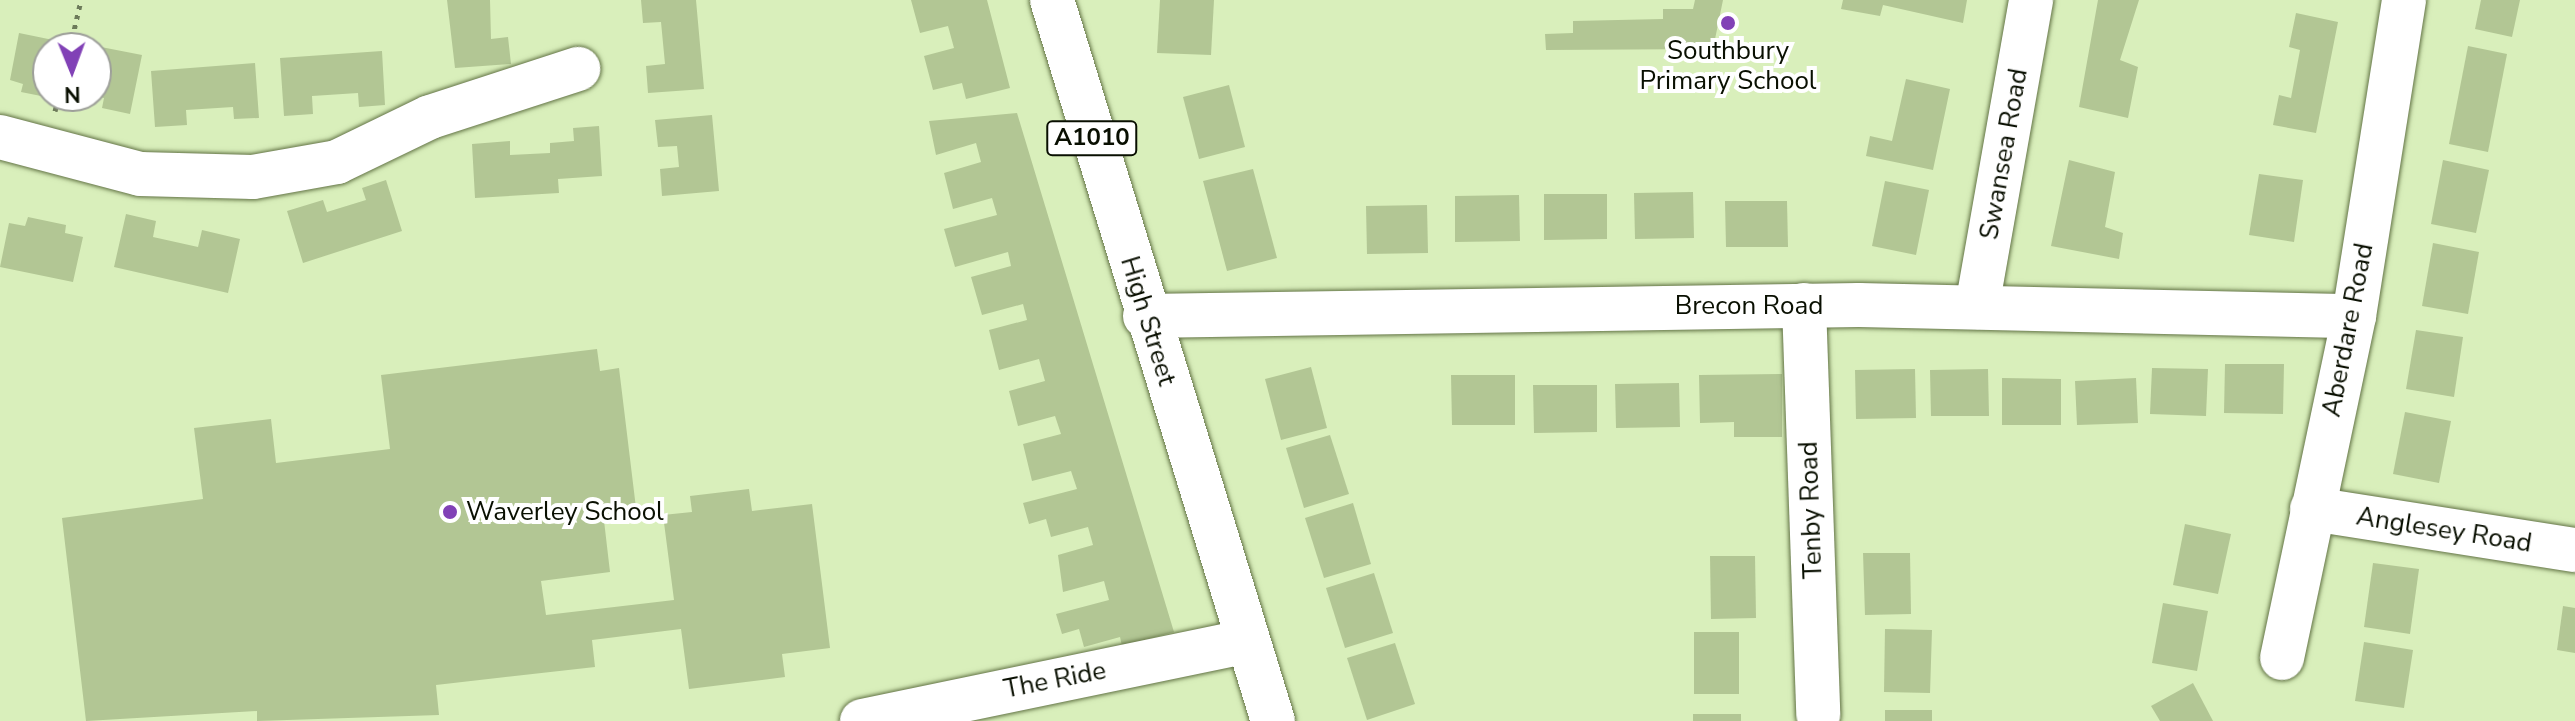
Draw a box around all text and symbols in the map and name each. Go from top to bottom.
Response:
marker: Southbury Primary School [1719,14,1737,32]
north arrow [32,32,112,112]
place label: Southbury Primary School [1639,35,1817,96]
street label: Swansea Road [1974,66,2034,242]
text: N [64,79,81,109]
road number: A1010 [1046,118,1138,158]
street label: Aberdare Road [2316,241,2380,419]
street label: High Street [1114,253,1182,389]
street label: Brecon Road [1675,290,1823,322]
street label: Tenby Road [1793,441,1829,579]
place label: Waverley School [466,496,664,528]
street label: Anglesey Road [2354,501,2534,559]
marker: Waverley School [441,503,459,521]
street label: The Ride [1001,655,1109,705]

